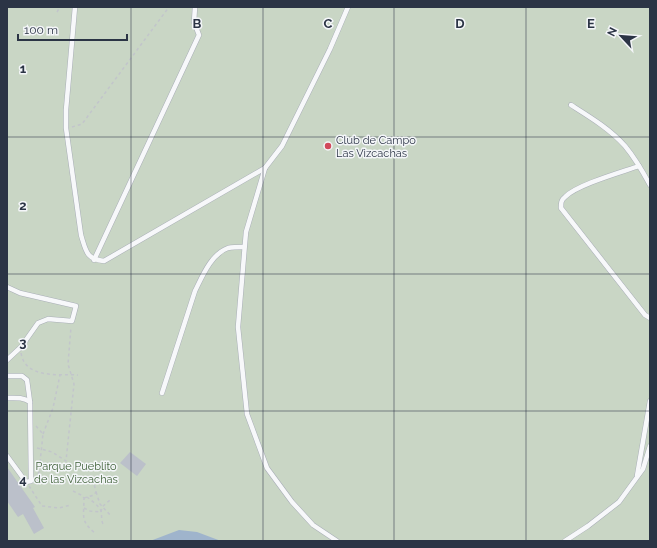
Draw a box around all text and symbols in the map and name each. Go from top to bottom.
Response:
scale bar [18,16,127,42]
text: B [193,16,202,31]
text: C [324,16,333,31]
text: D [455,16,465,31]
text: E [587,16,595,31]
north arrow [601,16,641,56]
text: 100 m [24,23,58,37]
text: N [605,25,620,38]
text: 1 [20,61,27,76]
place label: Club de Campo Las Vizcachas [336,134,416,160]
marker: Club de Campo Las Vizcachas [323,141,333,151]
text: 2 [19,198,27,213]
text: 3 [19,335,27,350]
park label: Parque Pueblito de las Vizcachas [34,460,118,486]
text: 4 [19,472,27,487]

